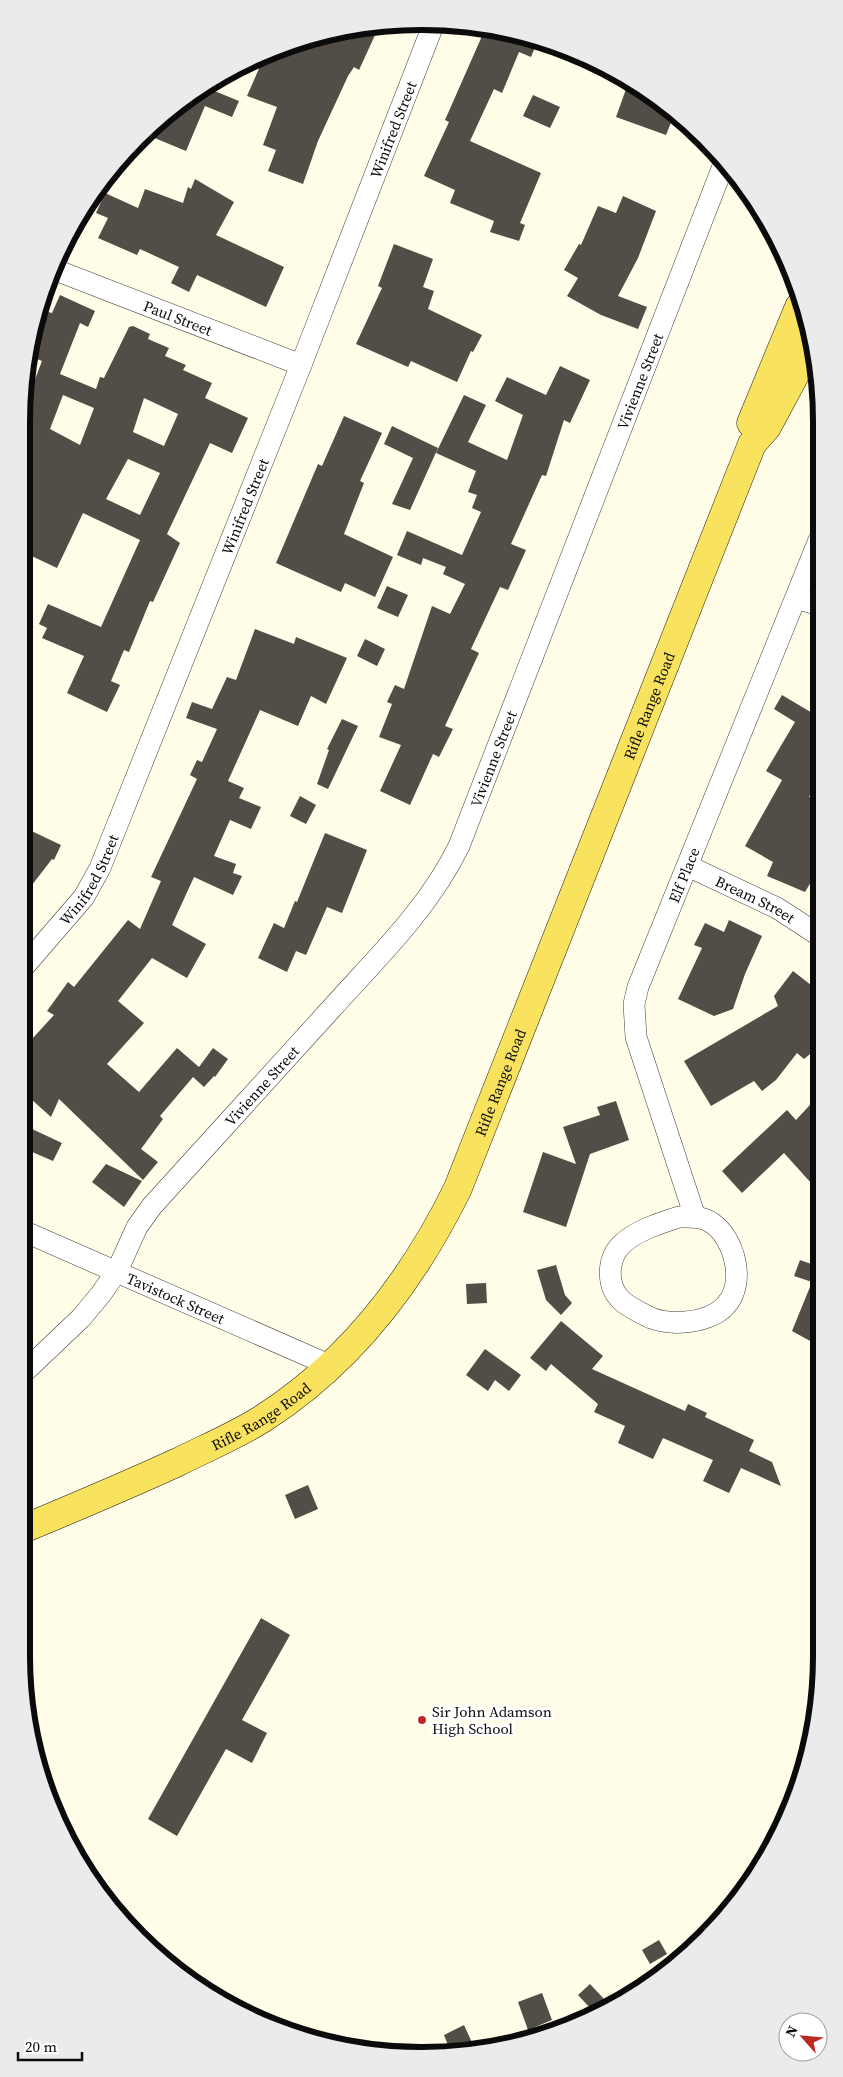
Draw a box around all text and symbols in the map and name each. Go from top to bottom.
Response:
street label: Winifred Street [364,78,421,181]
street label: Paul Street [141,295,215,340]
street label: Vivienne Street [611,330,668,432]
street label: Winifred Street [216,455,273,558]
street label: Rifle Range Road [618,648,679,762]
street label: Vivienne Street [465,707,521,810]
street label: Winifred Street [54,831,123,929]
street label: Elf Place [663,844,704,906]
street label: Bream Street [712,870,799,928]
street label: Rifle Range Road [469,1025,531,1139]
street label: Vivienne Street [220,1041,303,1130]
street label: Tavistock Street [123,1267,228,1329]
street label: Rifle Range Road [208,1377,315,1455]
place label: Sir John Adamson High School [432,1701,552,1739]
marker: Sir John Adamson High School [416,1714,428,1726]
north arrow [778,2012,828,2062]
text: N [780,2022,803,2040]
scale bar [18,2030,81,2062]
text: 20 m [25,2036,57,2057]

